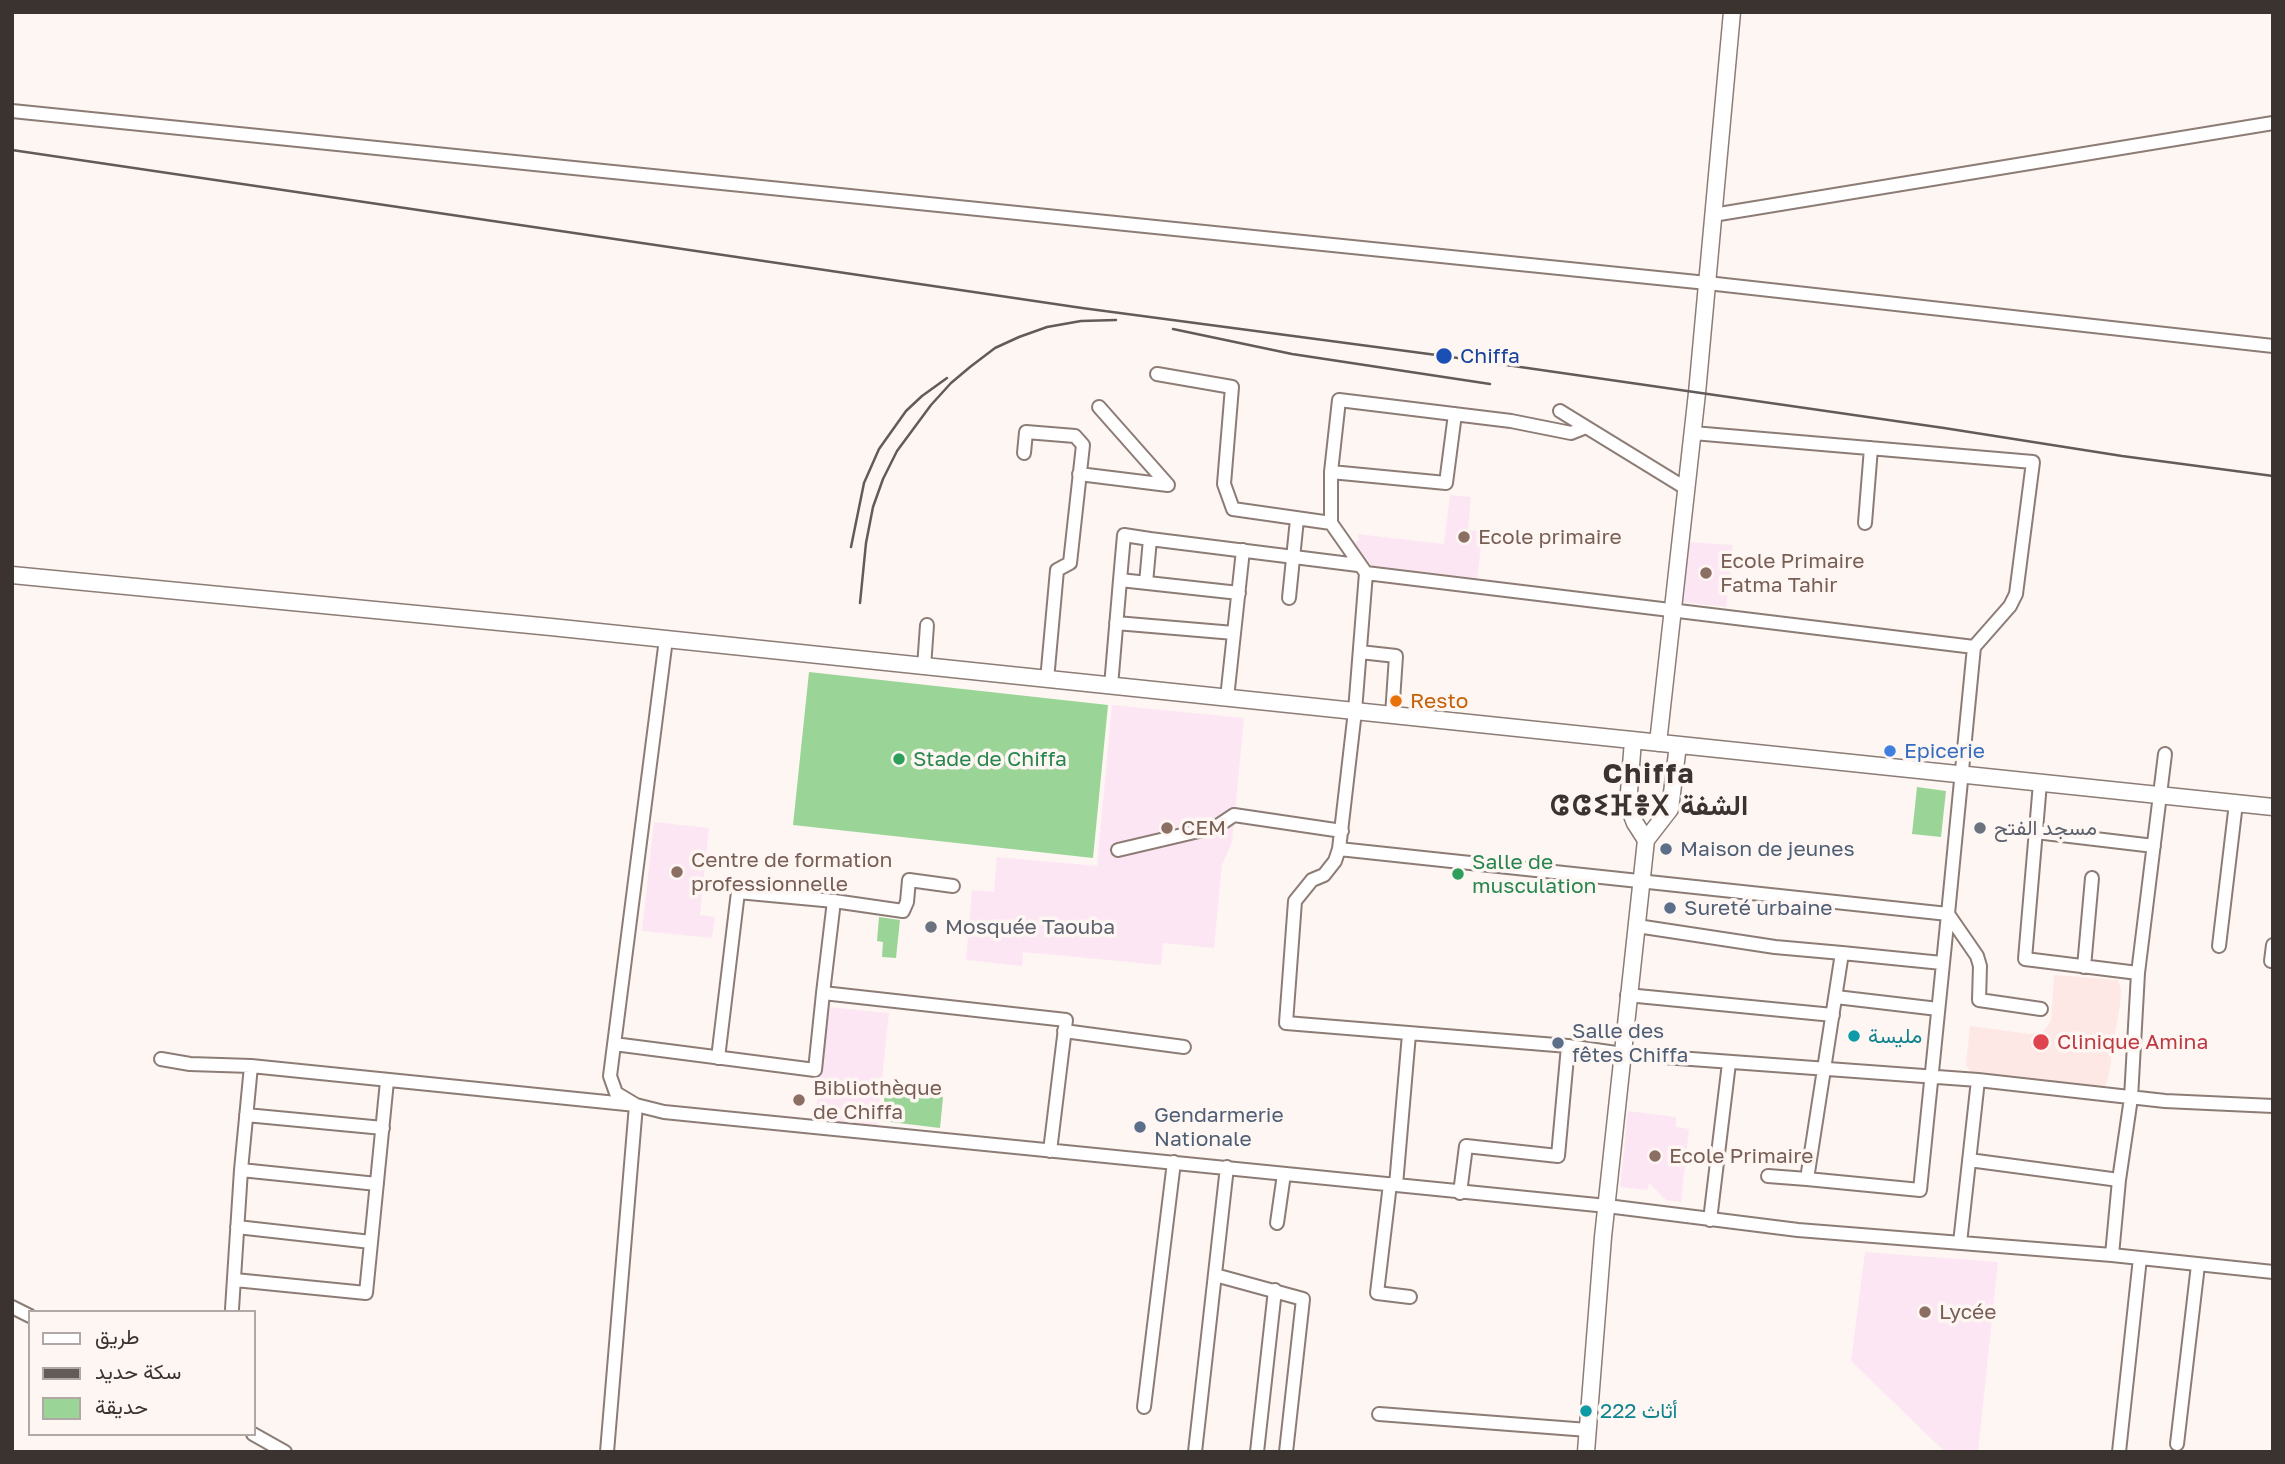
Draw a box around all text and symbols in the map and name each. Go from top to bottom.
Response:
place label: Chiffa [1460,343,1520,369]
marker: Chiffa [1434,346,1454,366]
place label: Ecole primaire [1478,524,1622,550]
marker: Ecole primaire [1456,529,1472,545]
place label: Ecole Primaire Fatma Tahir [1720,548,1864,598]
marker: Ecole Primaire Fatma Tahir [1698,565,1714,581]
place label: Resto [1410,688,1468,714]
marker: Resto [1388,693,1404,709]
place label: Epicerie [1904,738,1985,764]
marker: Epicerie [1882,743,1898,759]
place label: Stade de Chiffa [913,746,1067,772]
marker: Stade de Chiffa [891,751,907,767]
district label: Chiffa ⵛⵛⵉⴼⴻⵝ الشفة [1557,757,1741,823]
place label: CEM [1181,815,1226,841]
place label: مسجد الفتح [1994,815,2097,841]
marker: CEM [1159,820,1175,836]
marker: مسجد الفتح [1972,820,1988,836]
place label: Maison de jeunes [1680,836,1855,862]
marker: Maison de jeunes [1658,841,1674,857]
place label: Centre de formation professionnelle [691,847,892,897]
place label: Salle de musculation [1472,849,1596,899]
marker: Centre de formation professionnelle [669,864,685,880]
marker: Salle de musculation [1450,866,1466,882]
place label: Sureté urbaine [1684,895,1833,921]
marker: Sureté urbaine [1662,900,1678,916]
place label: Mosquée Taouba [945,914,1115,940]
marker: Mosquée Taouba [923,919,939,935]
place label: Salle des fêtes Chiffa [1572,1018,1688,1068]
place label: مليسة [1868,1023,1922,1049]
marker: مليسة [1846,1028,1862,1044]
place label: Clinique Amina [2057,1029,2208,1055]
marker: Clinique Amina [2031,1032,2051,1052]
marker: Salle des fêtes Chiffa [1550,1035,1566,1051]
place label: Bibliothèque de Chiffa [813,1075,942,1125]
marker: Bibliothèque de Chiffa [791,1092,807,1108]
place label: Gendarmerie Nationale [1154,1102,1284,1152]
marker: Gendarmerie Nationale [1132,1119,1148,1135]
place label: Ecole Primaire [1669,1143,1813,1169]
marker: Ecole Primaire [1647,1148,1663,1164]
place label: Lycée [1939,1299,1996,1325]
marker: Lycée [1917,1304,1933,1320]
legend [28,1310,256,1436]
text: طريق [95,1323,140,1349]
text: سكة حديد [95,1358,181,1384]
text: حديقة [95,1393,148,1419]
place label: أثاث 222 [1600,1398,1677,1424]
marker: أثاث 222 [1578,1403,1594,1419]

